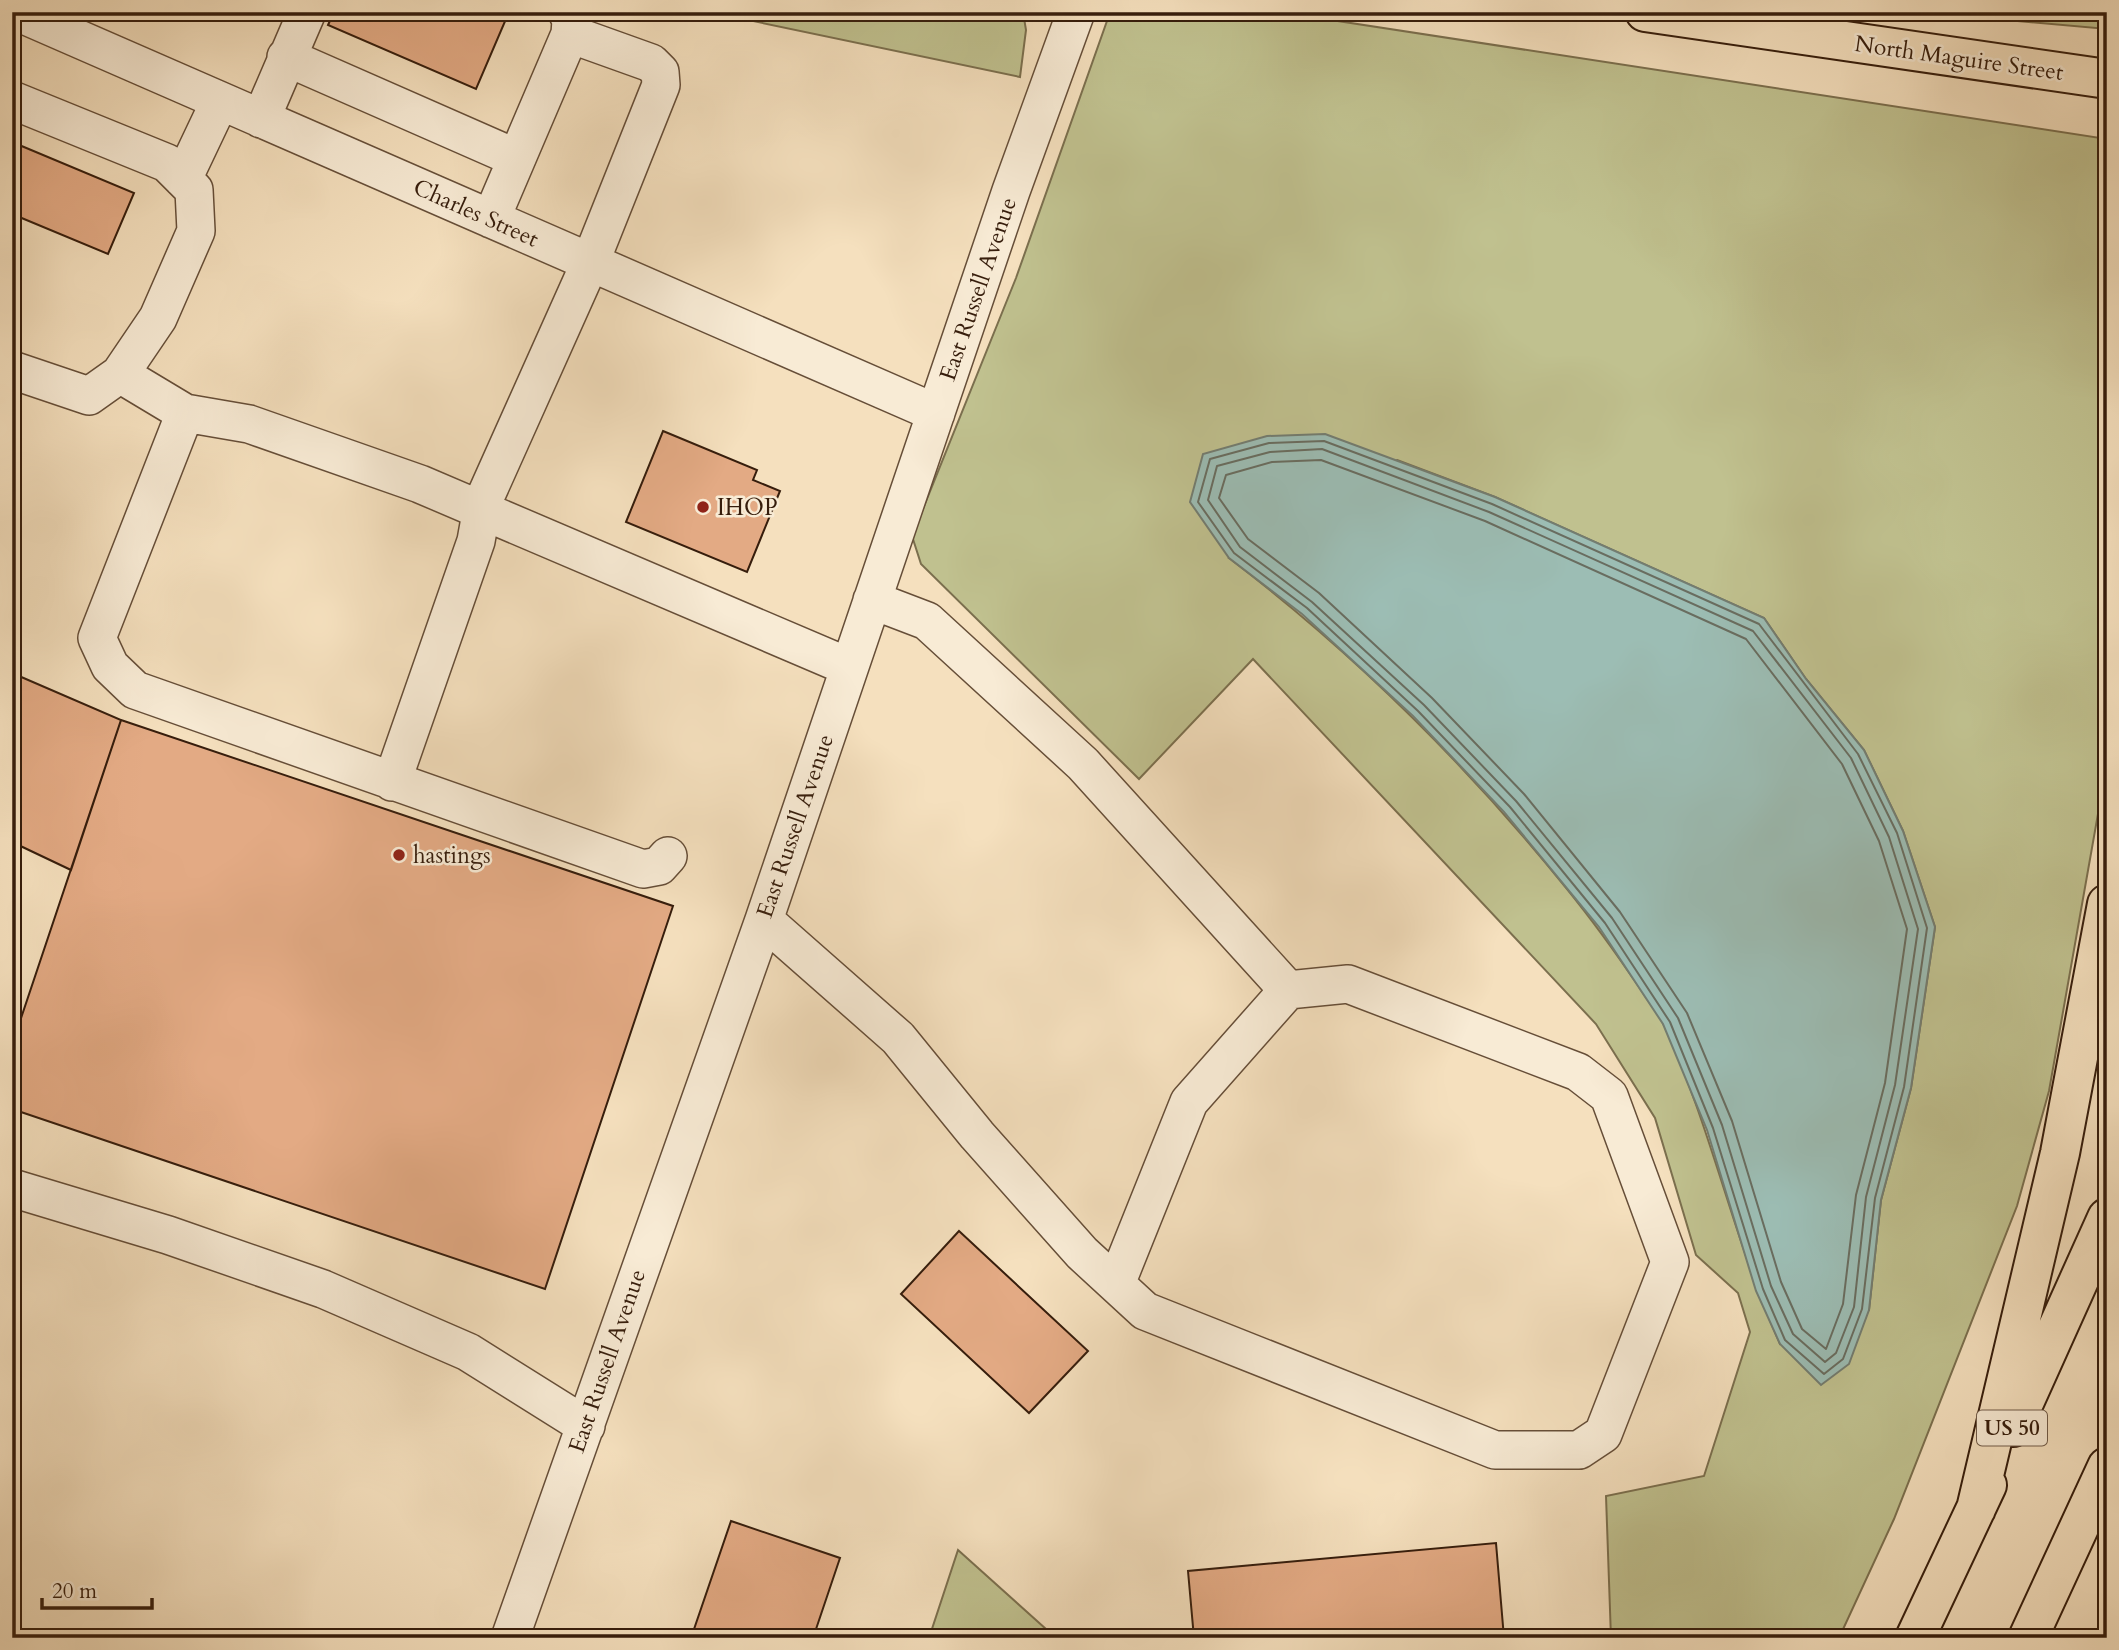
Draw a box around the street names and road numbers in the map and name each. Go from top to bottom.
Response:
street label: North Maguire Street [1853,28,2065,88]
street label: Charles Street [408,172,544,254]
street label: East Russell Avenue [932,193,1024,385]
street label: East Russell Avenue [749,730,841,922]
street label: East Russell Avenue [561,1265,653,1457]
road number: US 50 [1977,1410,2047,1446]

